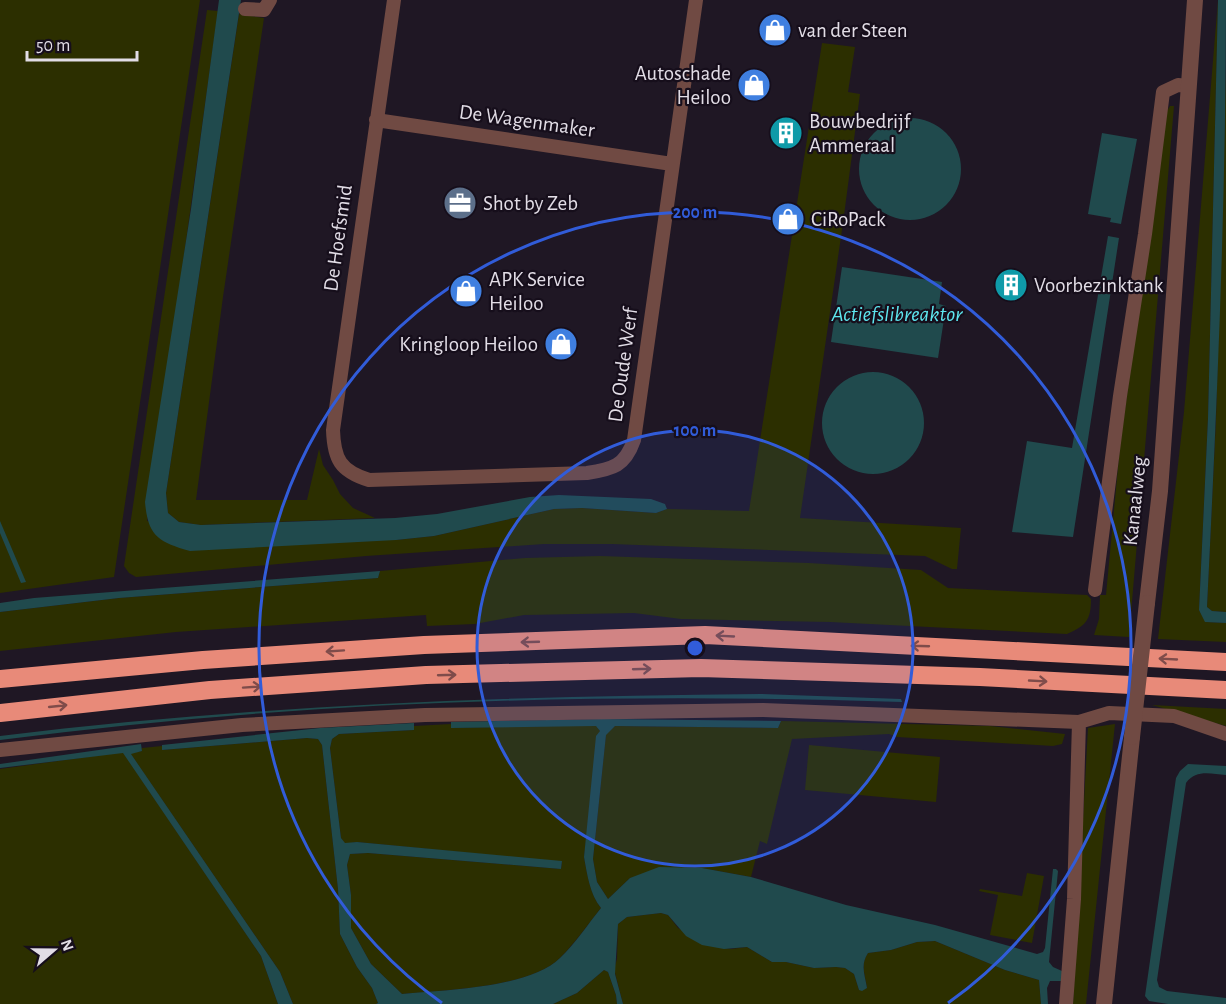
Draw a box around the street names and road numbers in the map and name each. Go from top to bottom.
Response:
street label: De Wagenmaker [458,101,596,141]
street label: De Hoefsmid [320,183,356,293]
street label: De Oude Werf [605,305,642,424]
street label: Kanaalweg [1120,455,1150,547]

